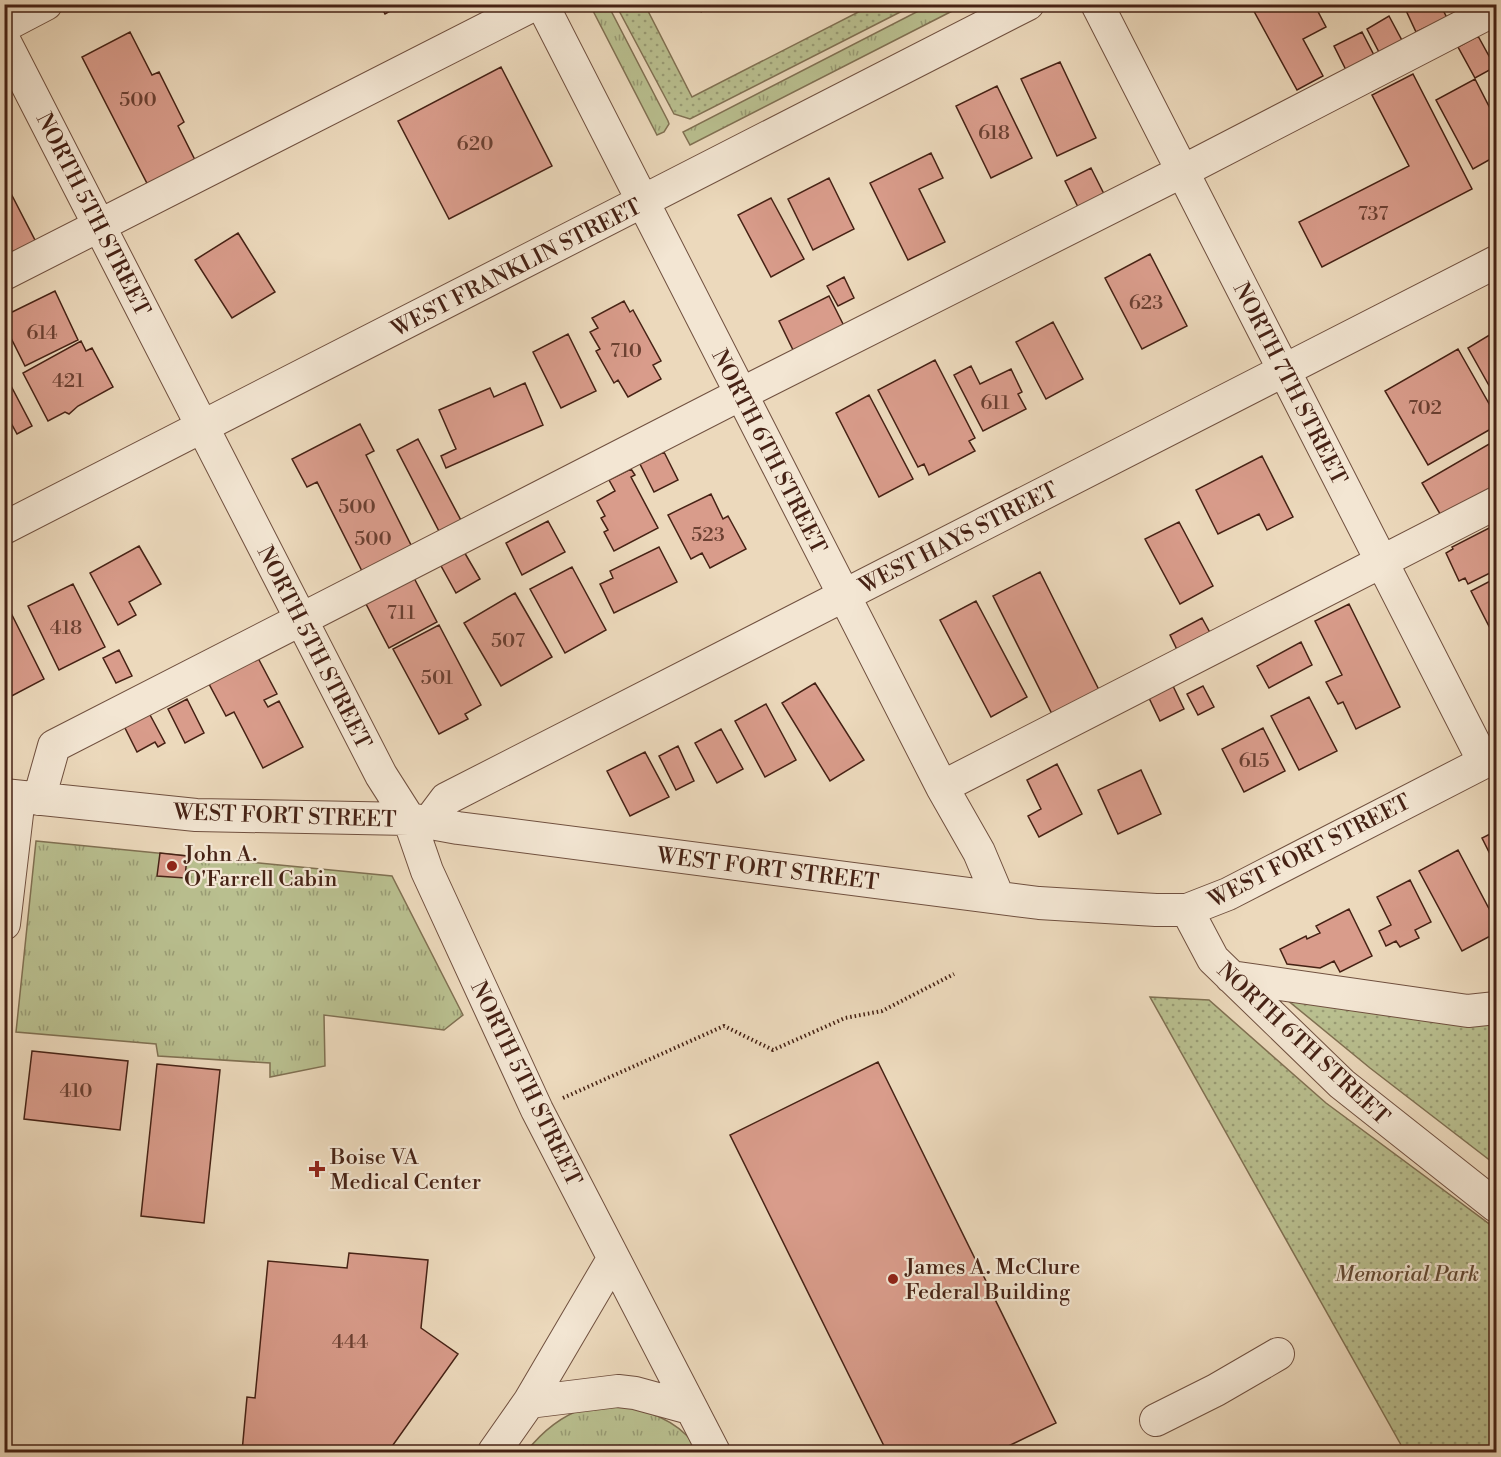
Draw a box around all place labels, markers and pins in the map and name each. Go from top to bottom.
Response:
place label: John A. O'Farrell Cabin [183,841,337,893]
marker: John A. O'Farrell Cabin [165,859,179,873]
place label: Boise VA Medical Center [329,1144,481,1196]
marker: Boise VA Medical Center [308,1160,326,1178]
place label: James A. McClure Federal Building [904,1254,1080,1306]
marker: James A. McClure Federal Building [886,1272,900,1286]

